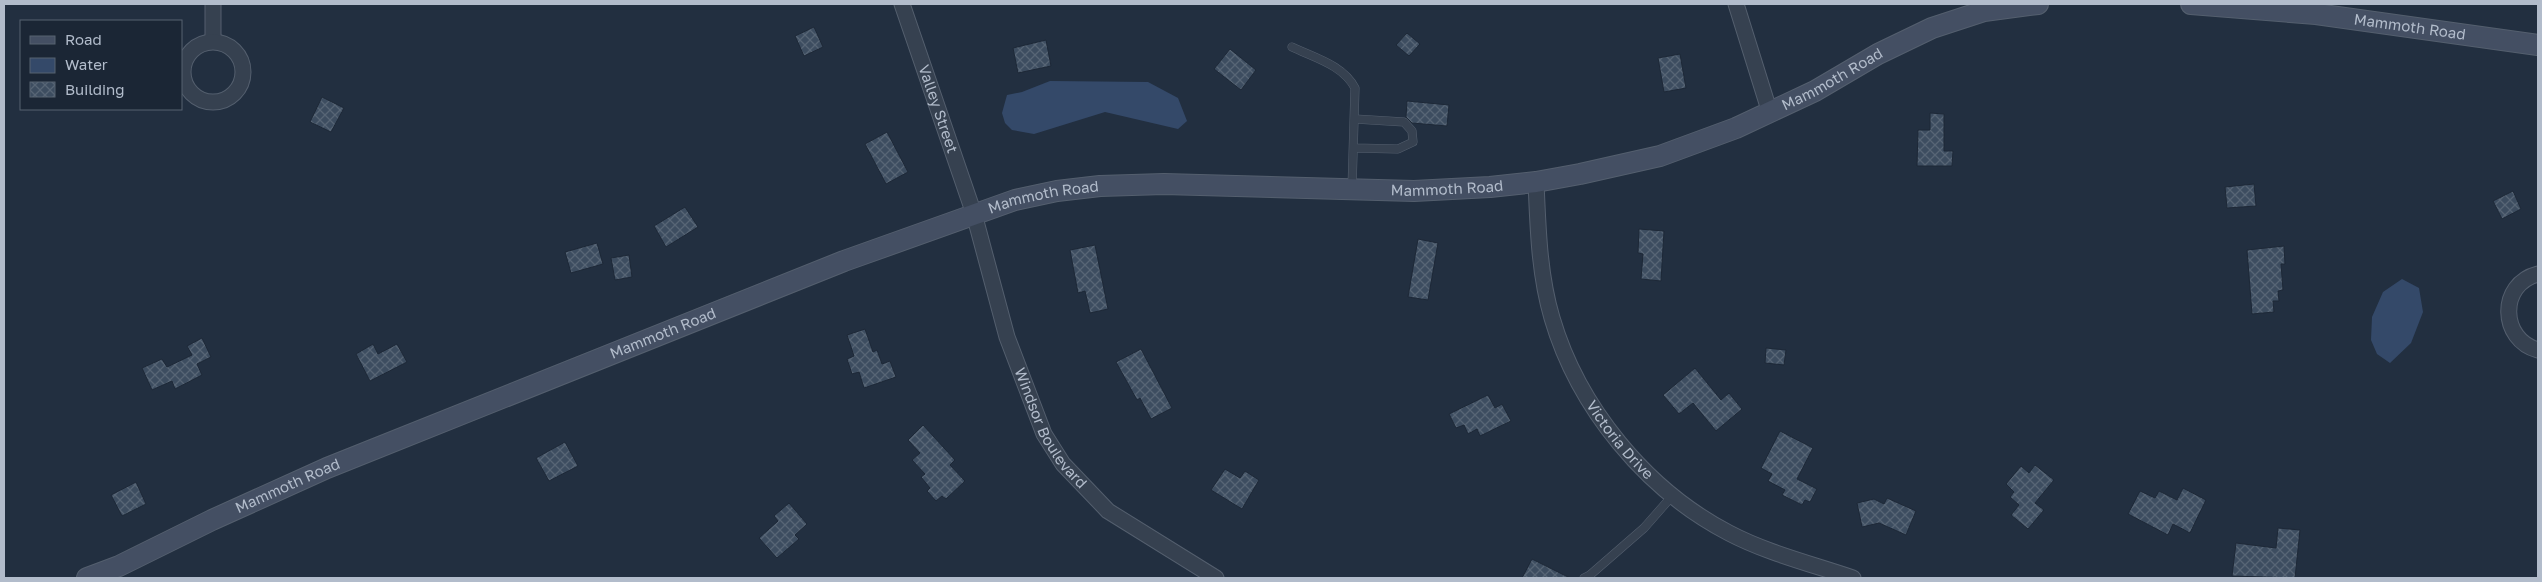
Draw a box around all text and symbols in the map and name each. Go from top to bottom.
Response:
street label: Mammoth Road [2353,9,2467,43]
legend [20,20,182,110]
text: Road [65,30,102,48]
street label: Mammoth Road [1778,43,1886,113]
text: Water [65,55,108,73]
street label: Valley Street [915,62,962,155]
text: Building [65,80,125,98]
street label: Mammoth Road [985,176,1099,217]
street label: Mammoth Road [1390,176,1504,199]
street label: Mammoth Road [607,303,718,362]
street label: Windsor Boulevard [1012,365,1091,491]
street label: Victoria Drive [1583,397,1658,483]
street label: Mammoth Road [232,454,342,516]

